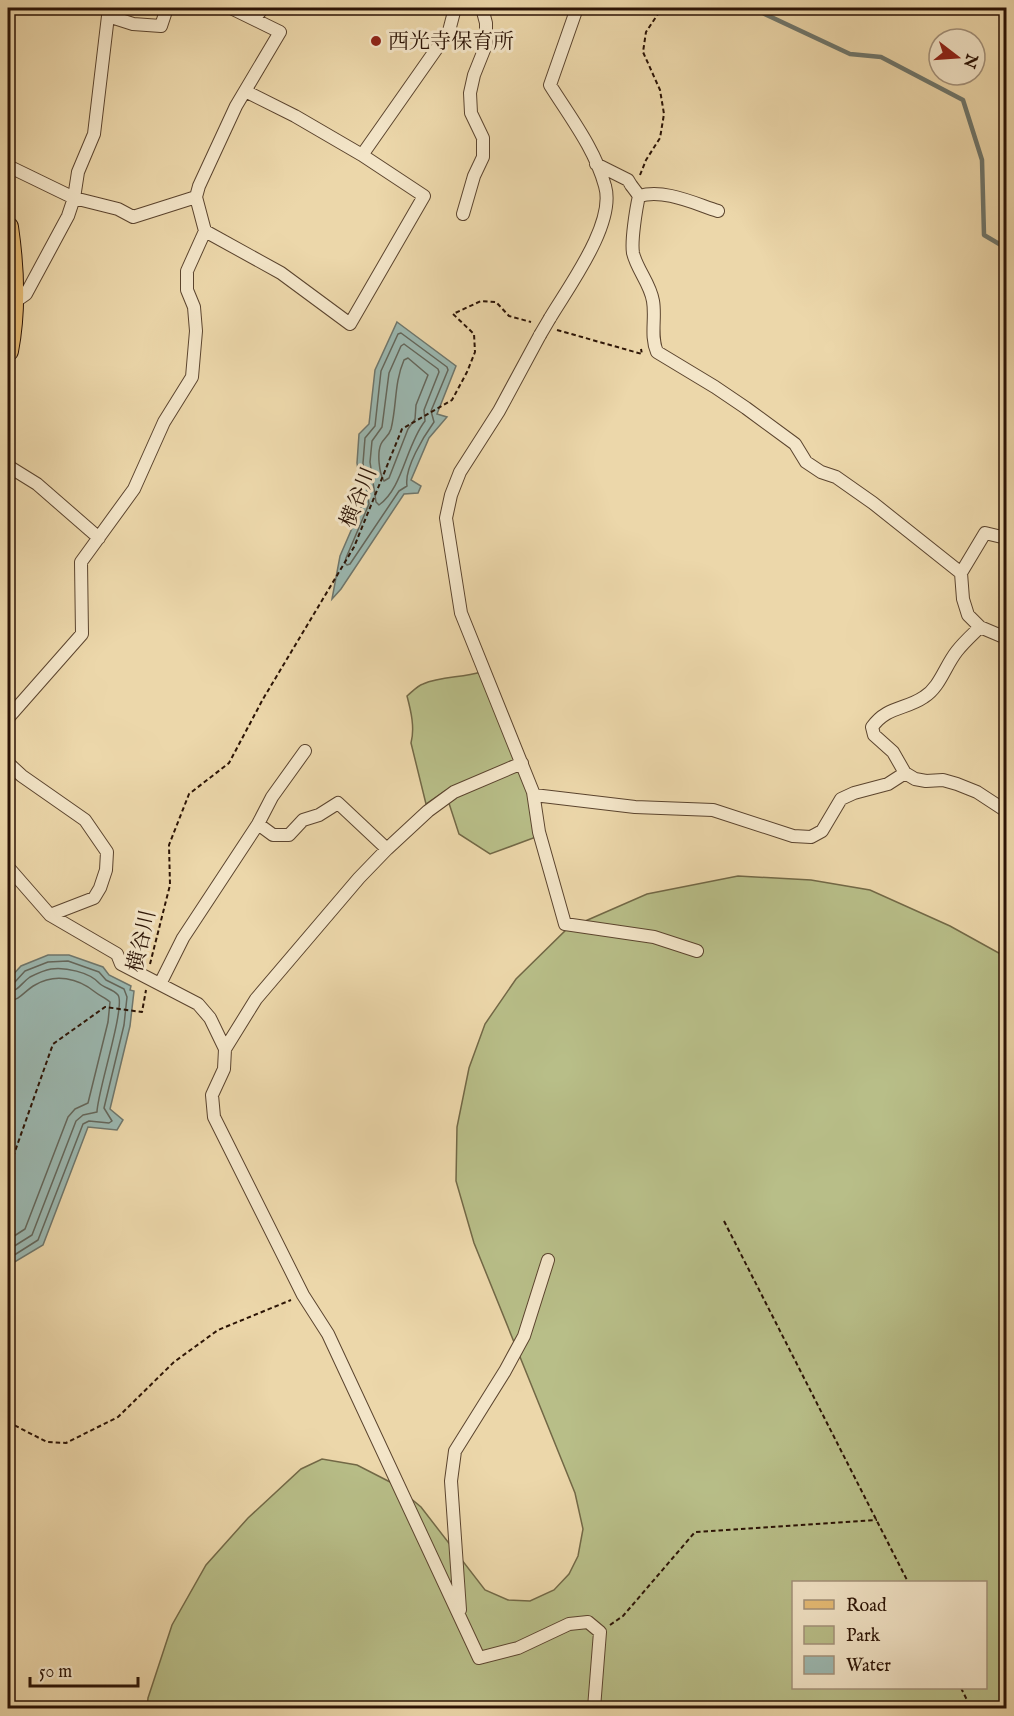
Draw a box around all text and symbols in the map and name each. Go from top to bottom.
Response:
north arrow [927,27,987,87]
place label: 西光寺保育所 [388,29,514,56]
marker: 西光寺保育所 [369,34,383,48]
text: N [958,50,981,70]
street label: 横谷川 [335,463,384,532]
street label: 横谷川 [122,908,163,975]
legend [792,1581,987,1689]
text: Road [846,1595,887,1618]
text: Park [846,1625,881,1648]
scale bar [30,1650,138,1688]
text: Water [846,1655,891,1678]
text: 50 m [39,1661,72,1684]

